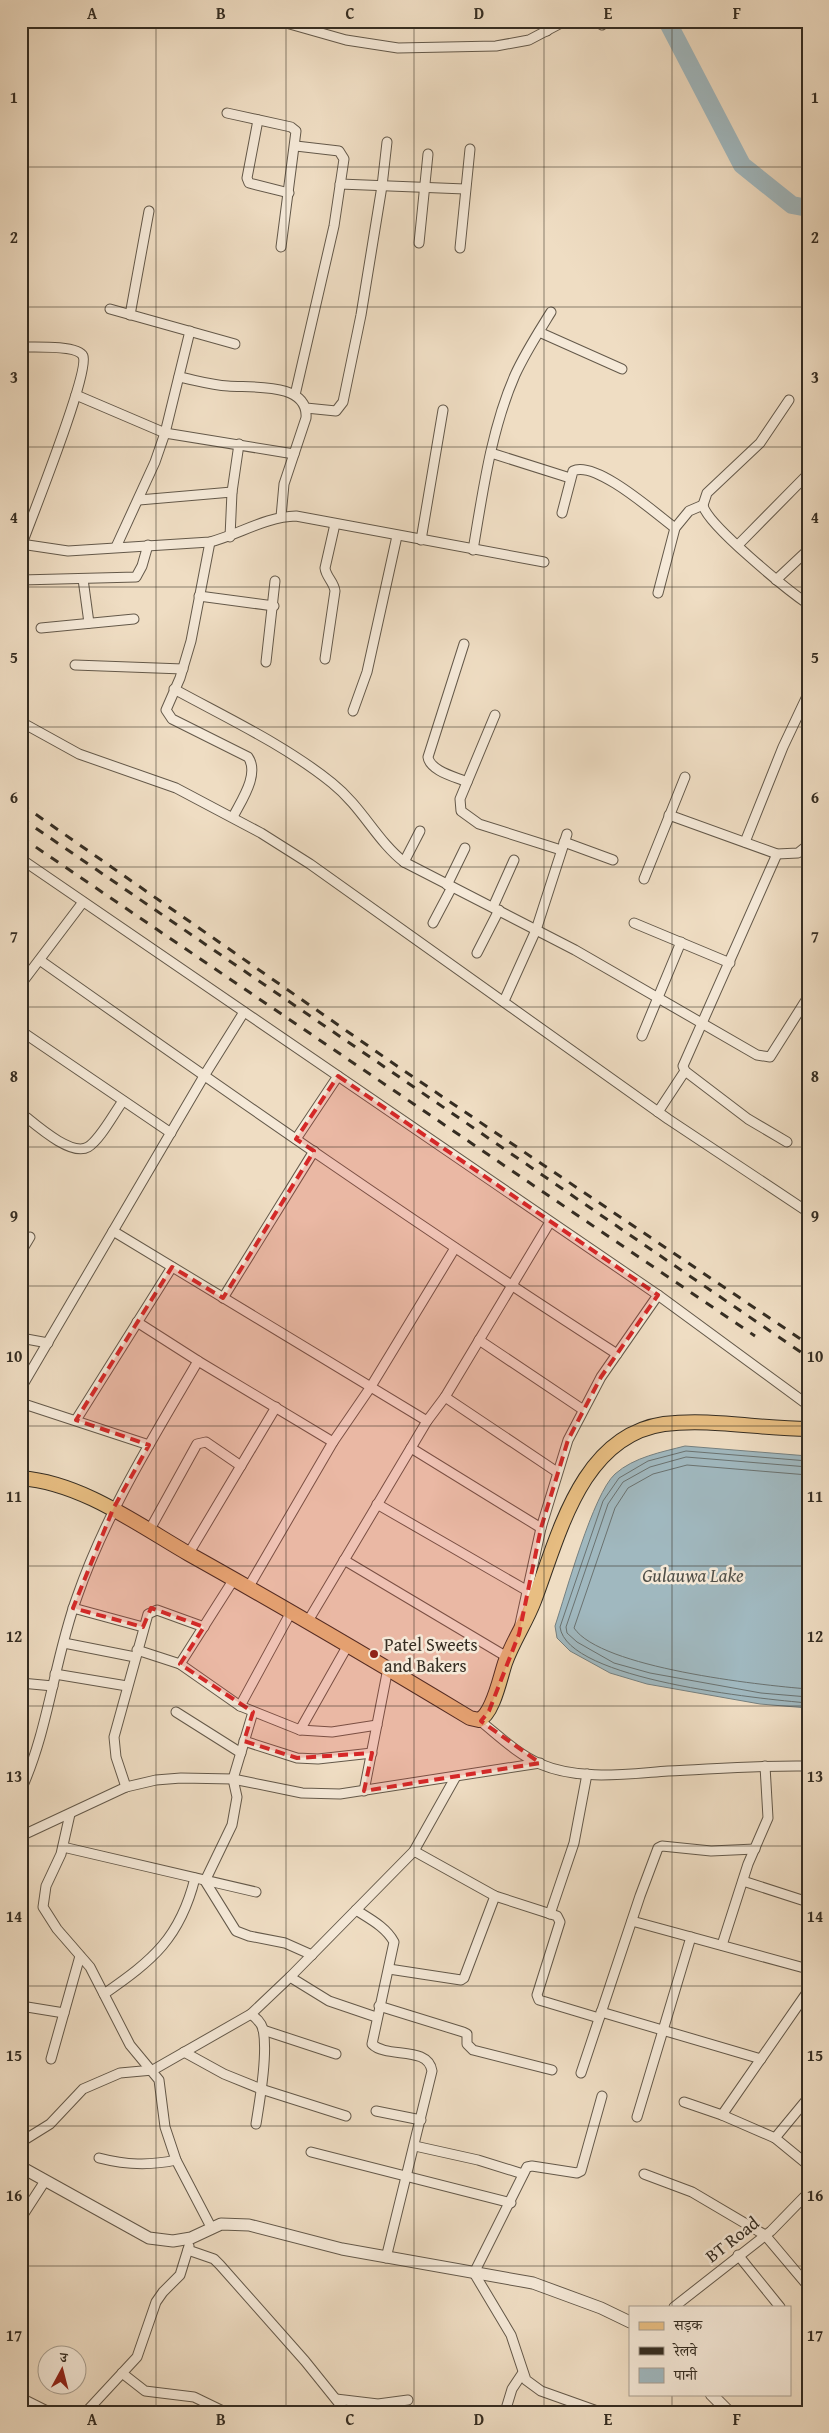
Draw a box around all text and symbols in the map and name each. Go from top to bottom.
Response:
text: A [87,1,98,25]
text: B [216,1,226,25]
text: C [345,1,355,25]
text: D [474,1,484,25]
text: E [604,1,613,25]
text: F [733,1,741,25]
text: 1 [10,85,18,109]
text: 1 [811,85,819,109]
text: 2 [10,225,18,249]
text: 2 [811,225,819,249]
text: 3 [10,365,18,389]
text: 3 [811,365,819,389]
text: 4 [10,505,18,529]
text: 4 [811,505,819,529]
text: 5 [10,645,18,669]
text: 5 [811,645,819,669]
text: 6 [10,785,18,809]
text: 6 [811,785,819,809]
text: 7 [10,924,18,948]
text: 7 [811,924,819,948]
text: 8 [10,1064,18,1088]
text: 8 [811,1064,819,1088]
text: 9 [10,1204,18,1228]
text: 9 [811,1204,819,1228]
text: 10 [6,1344,22,1368]
text: 10 [807,1344,823,1368]
text: 11 [6,1484,22,1508]
text: 11 [807,1484,823,1508]
water label: Gulauwa Lake [642,1561,744,1589]
text: 12 [6,1624,22,1648]
text: 12 [807,1624,823,1648]
place label: Patel Sweets and Bakers [384,1631,478,1679]
marker: Patel Sweets and Bakers [368,1648,380,1660]
text: 13 [6,1764,22,1788]
text: 13 [807,1764,823,1788]
text: 14 [6,1904,22,1928]
text: 14 [807,1904,823,1928]
text: 15 [6,2043,22,2067]
text: 15 [807,2043,823,2067]
text: 16 [6,2183,22,2207]
text: 16 [807,2183,823,2207]
street label: BT Road [699,2209,765,2269]
legend [629,2306,792,2396]
text: सड़क [673,2314,703,2335]
text: 17 [6,2323,22,2347]
text: 17 [807,2323,823,2347]
text: रेलवे [672,2340,698,2361]
north arrow [38,2346,88,2396]
text: उ [58,2347,69,2368]
text: पानी [673,2364,698,2385]
text: A [87,2407,98,2431]
text: B [216,2407,226,2431]
text: C [345,2407,355,2431]
text: D [474,2407,484,2431]
text: E [604,2407,613,2431]
text: F [733,2407,741,2431]

